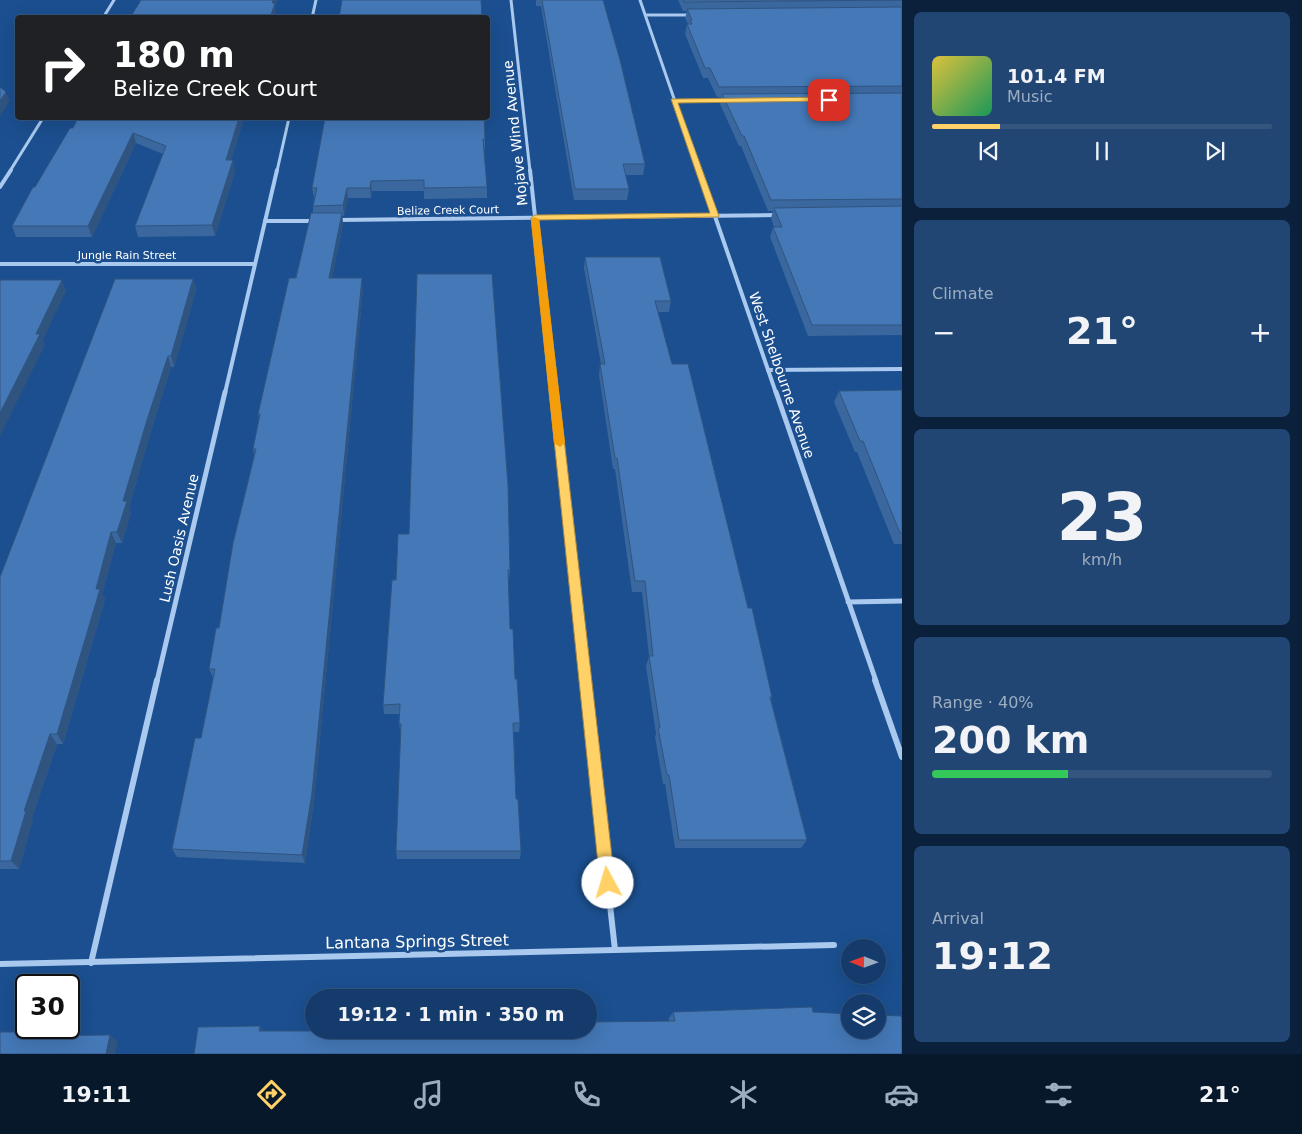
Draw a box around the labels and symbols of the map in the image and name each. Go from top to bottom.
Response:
street label: Mojave Wind Avenue [499,60,531,206]
pin [808,79,850,121]
street label: Belize Creek Court [397,203,500,218]
street label: Jungle Rain Street [77,249,177,262]
street label: West Shelbourne Avenue [746,290,818,460]
street label: Lush Oasis Avenue [156,472,202,604]
position arrow [581,856,633,908]
street label: Lantana Springs Street [325,930,509,953]
north arrow [841,939,886,984]
speed limit sign: 30 [15,974,80,1039]

